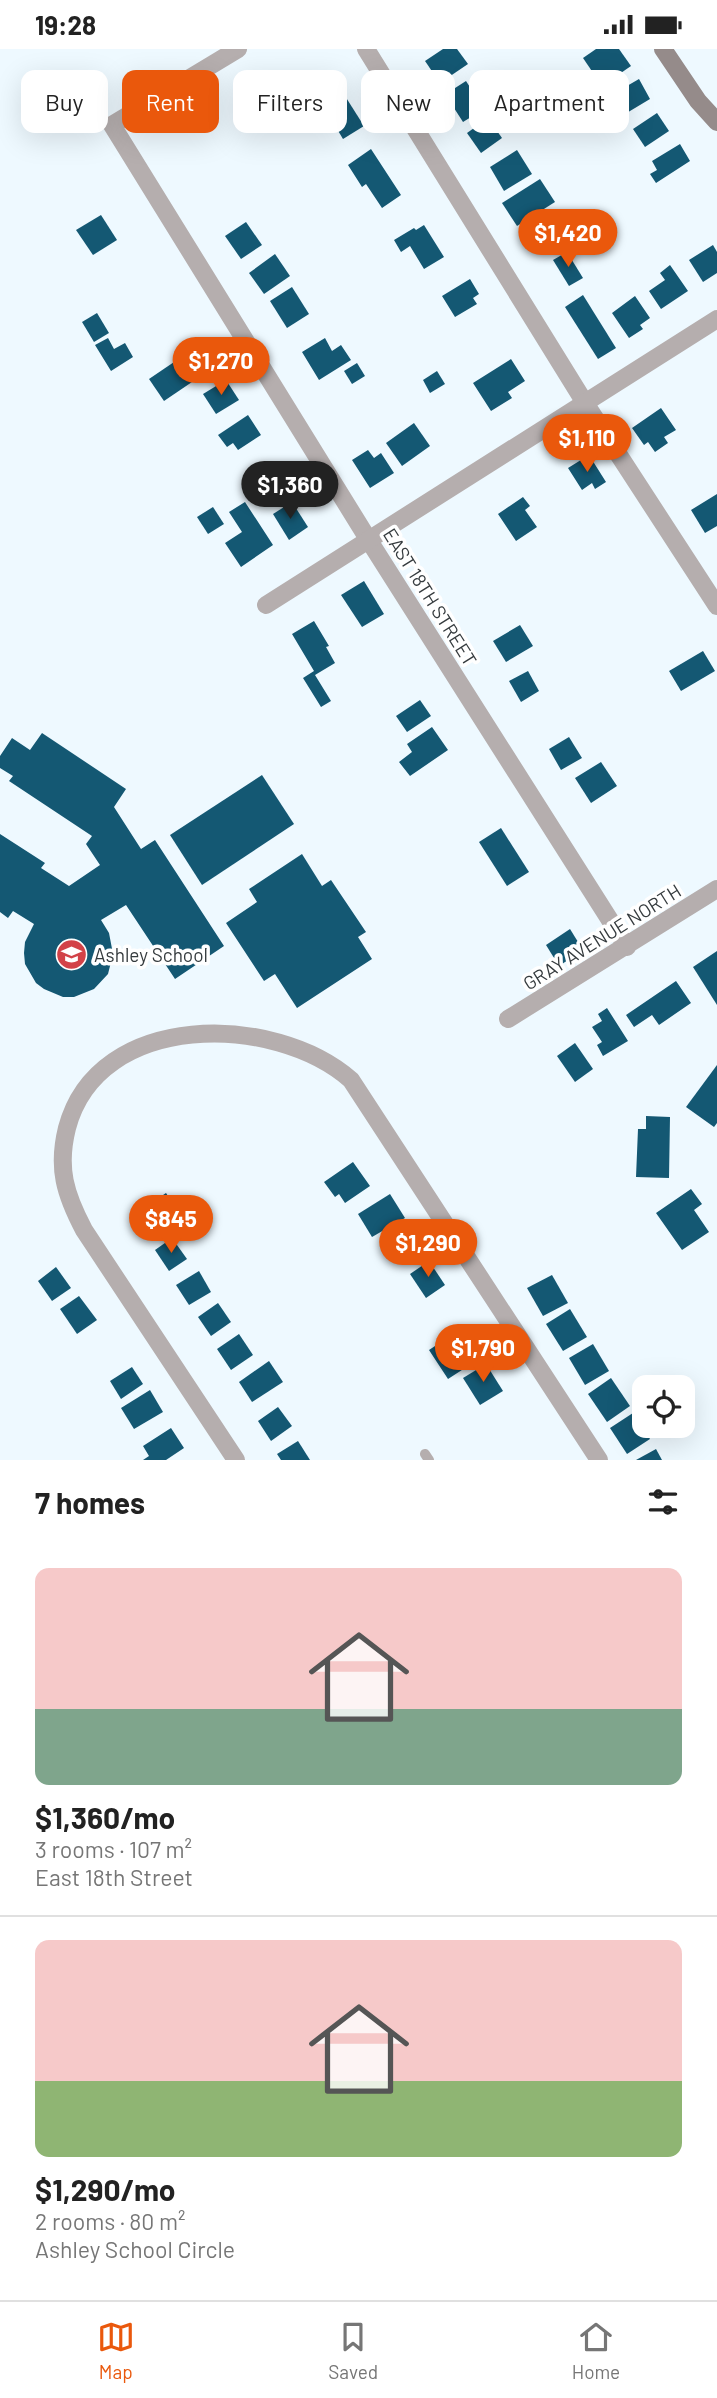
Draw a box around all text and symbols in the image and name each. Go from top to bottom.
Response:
text: 19:28 [35,9,96,40]
chip: Buy [21,70,108,133]
chip: Rent [122,70,219,133]
chip: Filters [233,70,347,133]
chip: New [361,70,455,133]
chip: Apartment [469,70,629,133]
pin: $1,420 [511,209,625,269]
text: $1,420 [534,218,602,246]
pin: $1,270 [164,337,278,397]
text: $1,270 [189,346,253,374]
pin: $1,110 [530,415,644,474]
text: $1,110 [559,423,615,451]
pin: $1,360 [233,461,347,521]
text: $1,360 [257,470,323,498]
street label: EAST 18TH STREET [379,524,482,670]
street label: GRAY AVENUE NORTH [519,879,685,994]
school or university icon: Ashley School [54,938,88,972]
place label: Ashley School [94,943,208,966]
pin: $845 [130,1195,212,1255]
text: $845 [145,1204,197,1232]
pin: $1,290 [371,1219,485,1279]
text: $1,290 [395,1228,461,1256]
pin: $1,790 [426,1325,540,1384]
text: $1,790 [451,1333,515,1361]
map controls [632,1375,695,1438]
button: locate [632,1375,695,1438]
icon: filters [644,1483,682,1521]
text: 7 homes [35,1484,145,1520]
icon: home [296,1614,422,1740]
text: $1,360/mo [35,1799,175,1835]
text: 3 rooms · 107 m² [35,1835,192,1863]
text: East 18th Street [35,1863,193,1891]
icon: home [296,1986,422,2112]
text: $1,290/mo [35,2171,176,2207]
text: 2 rooms · 80 m² [35,2207,185,2235]
text: Ashley School Circle [35,2235,235,2263]
tab: Map [97,2318,135,2383]
tab: Saved [328,2318,378,2383]
tab: Home [572,2318,620,2383]

